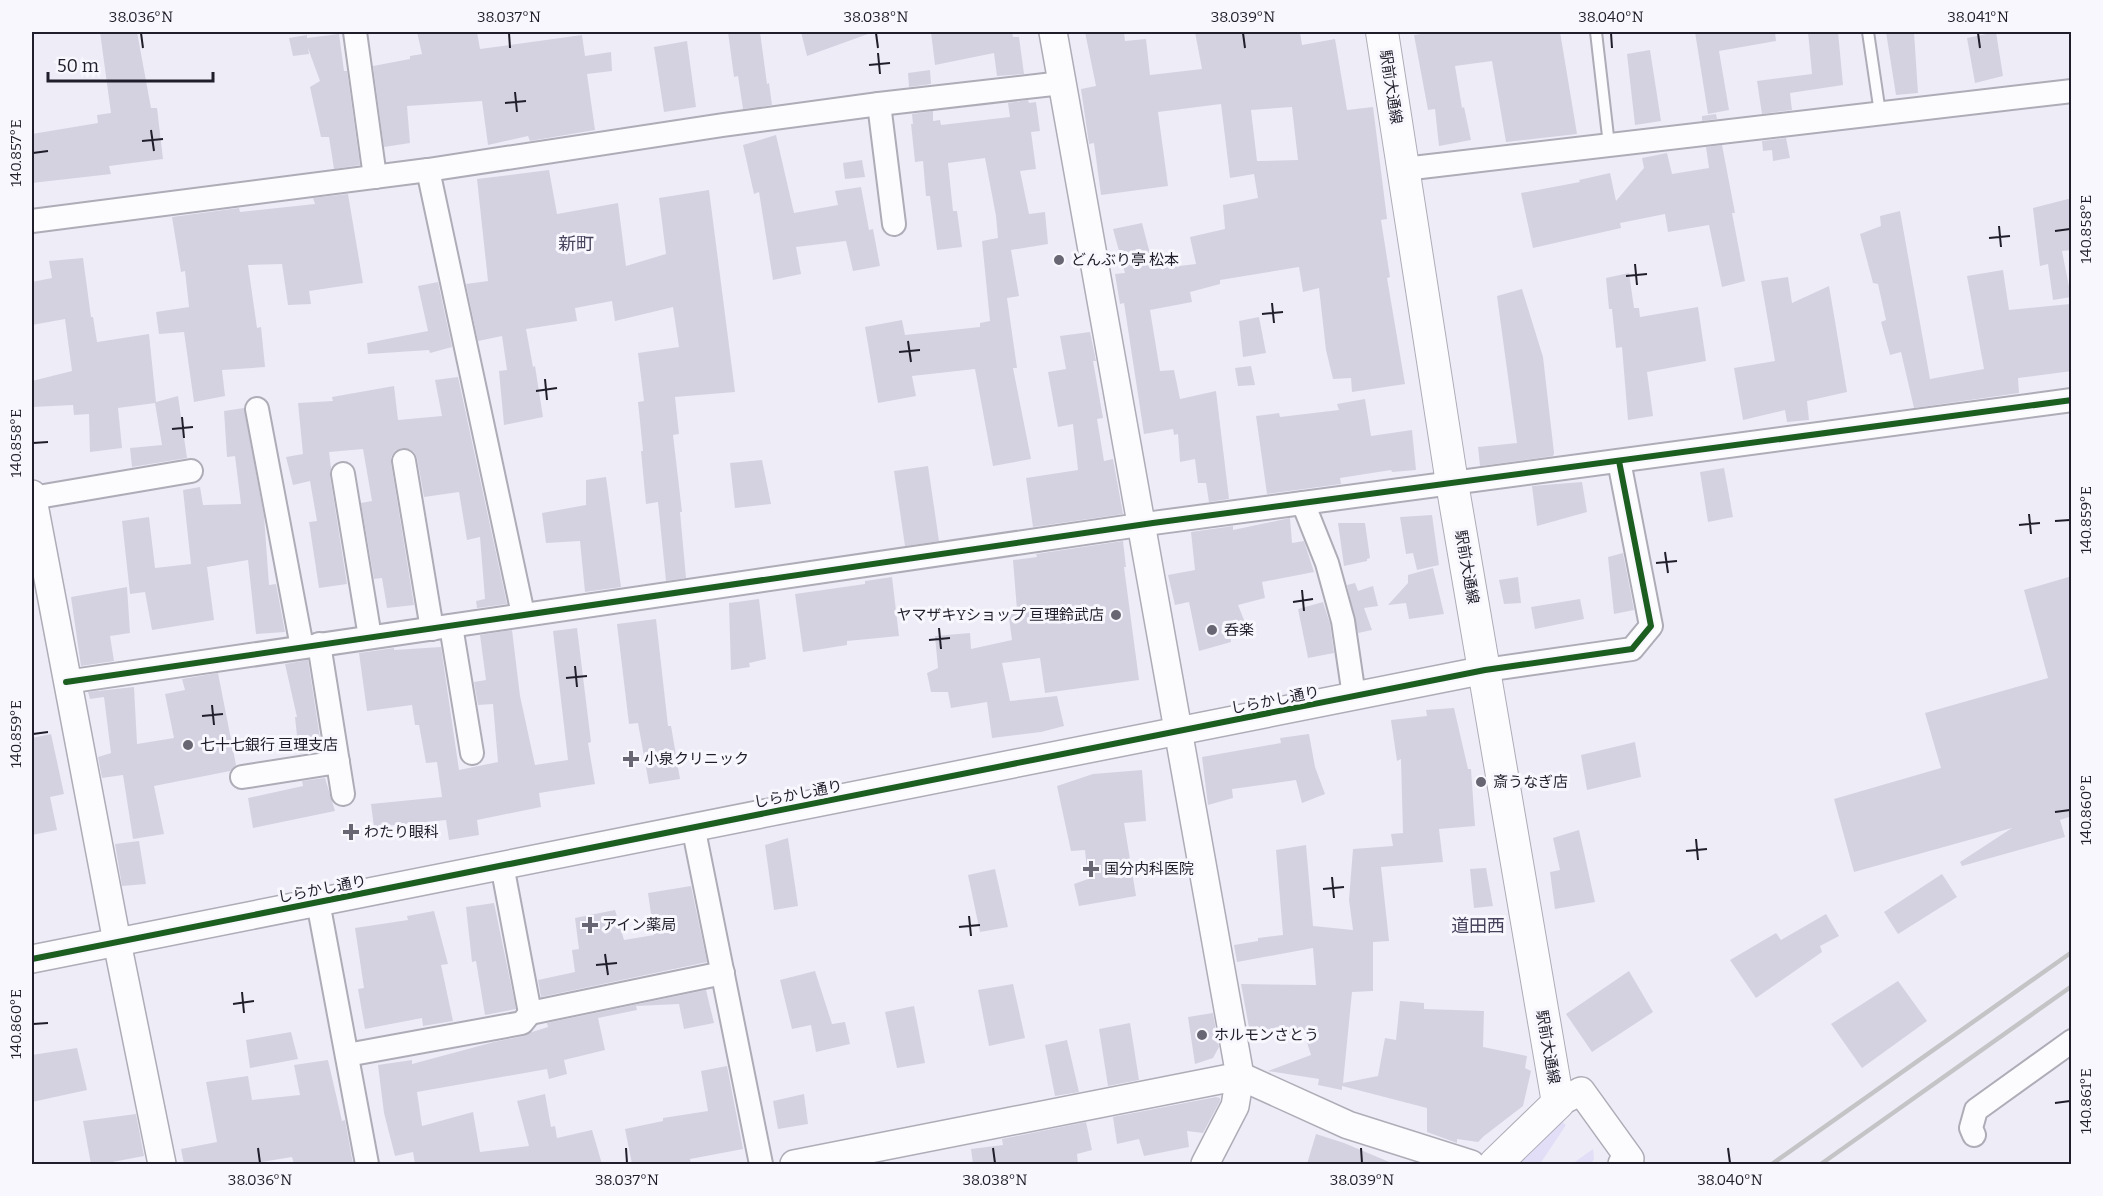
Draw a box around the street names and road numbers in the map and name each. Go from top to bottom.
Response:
street label: 駅前大通線 [1376,49,1406,125]
street label: 駅前大通線 [1452,528,1482,606]
street label: しらかし通り [1229,683,1321,717]
street label: しらかし通り [752,777,844,811]
street label: しらかし通り [276,872,368,906]
street label: 駅前大通線 [1533,1008,1563,1086]

